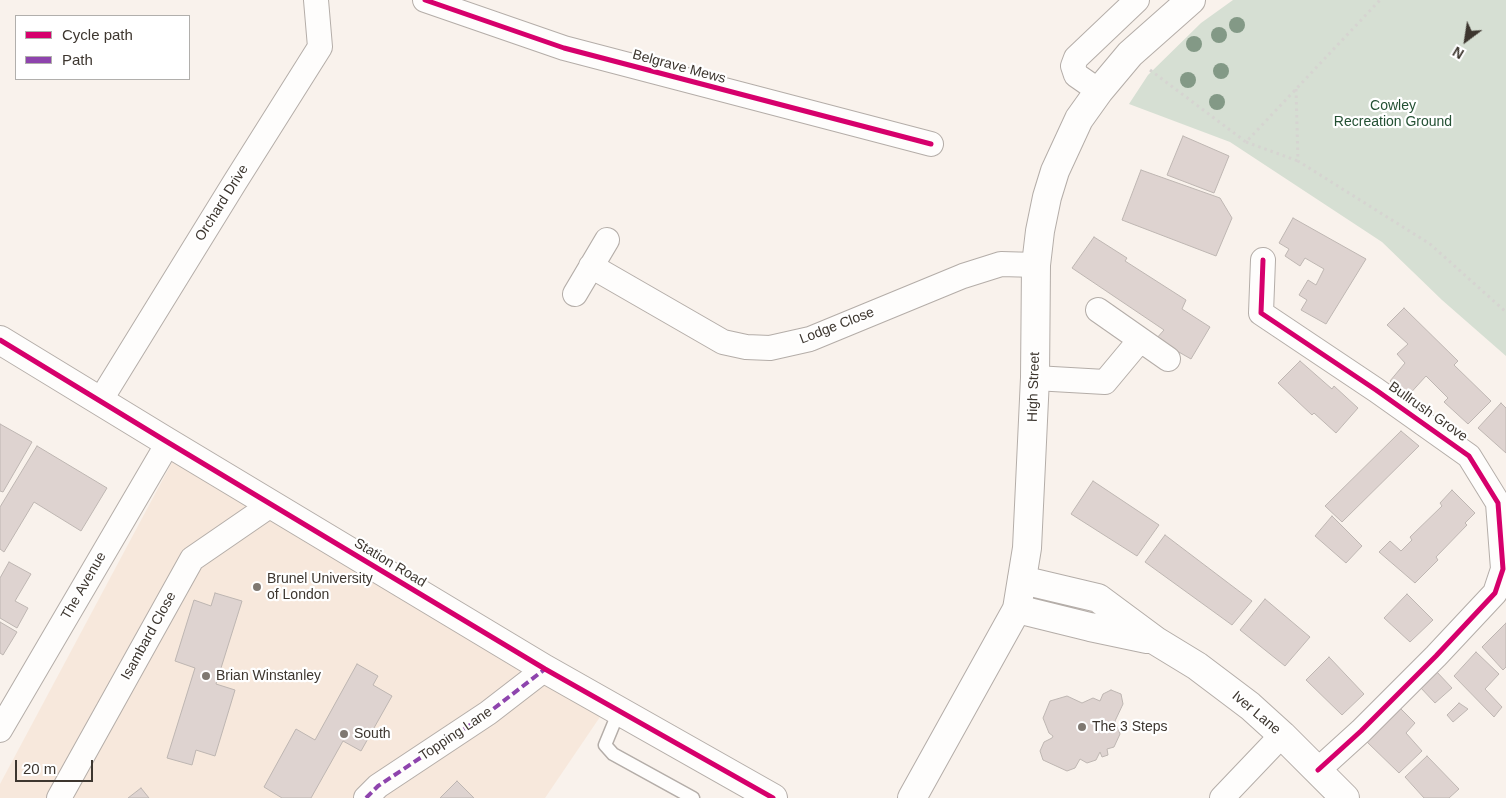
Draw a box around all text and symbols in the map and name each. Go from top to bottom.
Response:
legend [15,15,190,80]
north arrow [1441,15,1491,65]
text: Cycle path [62,26,133,43]
text: N [1450,43,1467,62]
street label: Belgrave Mews [631,47,727,87]
text: Path [62,51,93,68]
park label: Cowley Recreation Ground [1334,98,1452,130]
street label: Orchard Drive [192,162,252,244]
street label: Lodge Close [797,304,877,348]
street label: High Street [1024,352,1044,422]
street label: Bullrush Grove [1385,379,1471,445]
street label: Station Road [351,535,429,591]
street label: The Avenue [58,549,110,623]
place label: Brunel University of London [267,571,373,604]
marker: Brunel University of London [251,581,263,593]
street label: Isambard Close [118,589,180,683]
place label: Brian Winstanley [216,668,321,684]
marker: Brian Winstanley [200,670,212,682]
street label: Iver Lane [1228,688,1284,738]
street label: Topping Lane [416,704,496,764]
place label: The 3 Steps [1092,719,1167,735]
marker: The 3 Steps [1076,721,1088,733]
place label: South [354,726,391,742]
marker: South [338,728,350,740]
scale bar [18,750,95,782]
text: 20 m [23,760,56,777]

